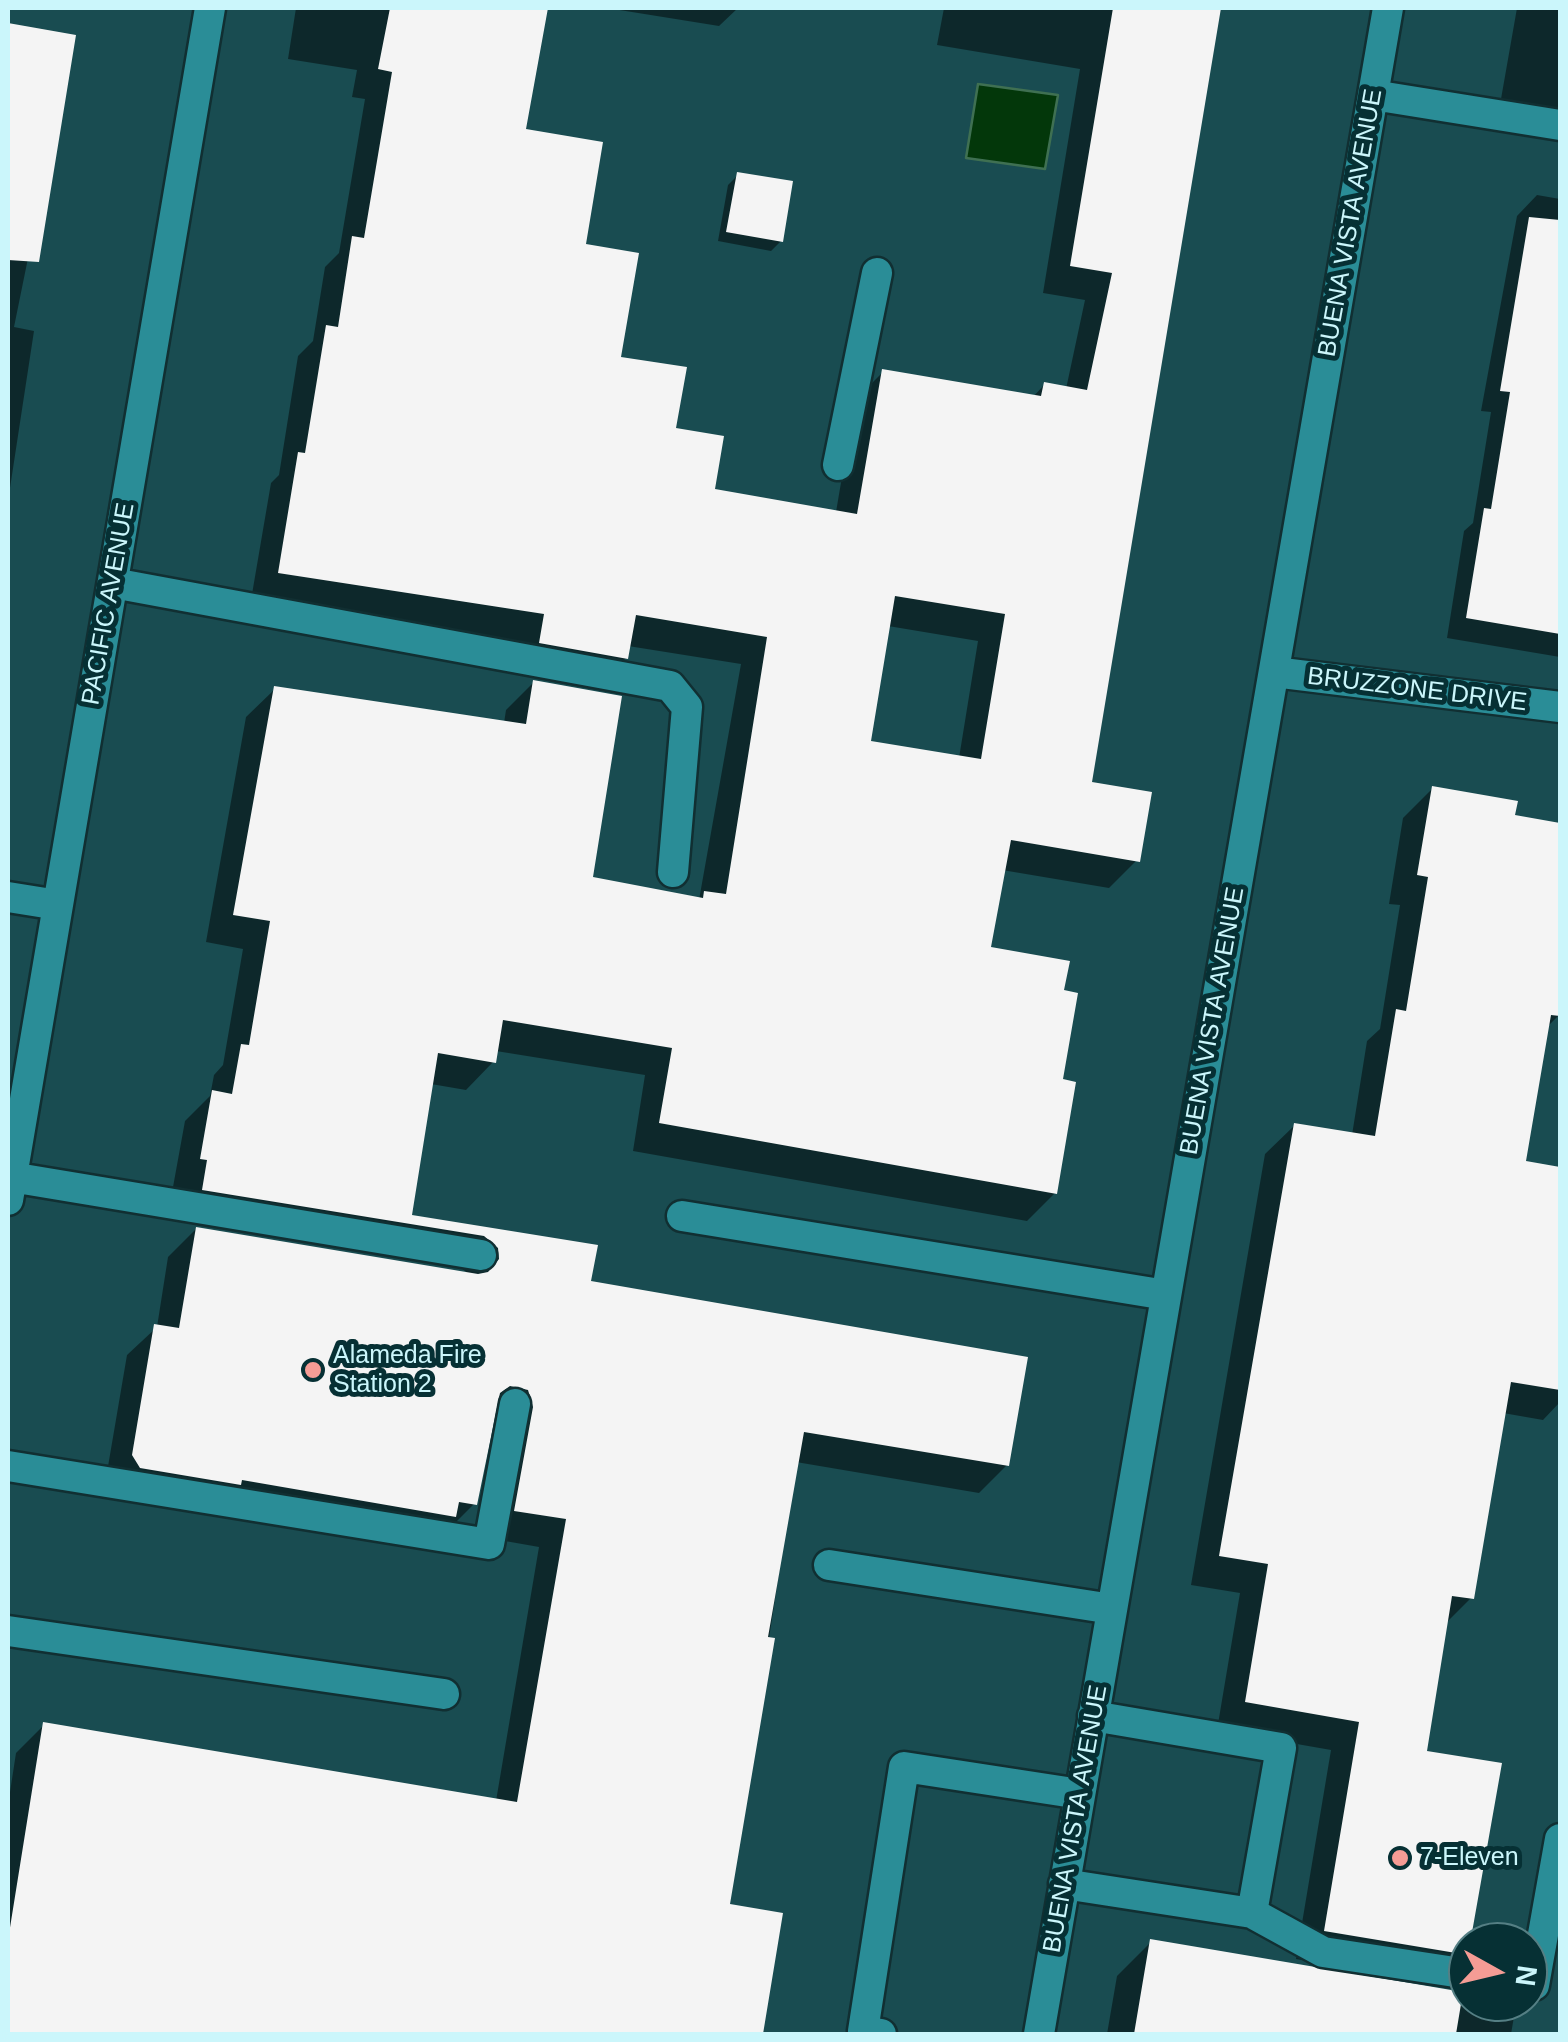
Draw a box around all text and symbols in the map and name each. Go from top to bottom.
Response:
street label: BUENA VISTA AVENUE [1313,87,1389,359]
street label: PACIFIC AVENUE [76,501,142,707]
street label: BRUZZONE DRIVE [1306,662,1528,718]
street label: BUENA VISTA AVENUE [1175,885,1251,1157]
place label: Alameda Fire Station 2 [333,1341,482,1400]
marker: Alameda Fire Station 2 [302,1359,324,1381]
street label: BUENA VISTA AVENUE [1038,1683,1114,1955]
place label: 7-Eleven [1420,1843,1519,1873]
marker: 7-Eleven [1389,1847,1411,1869]
north arrow [1448,1922,1548,2022]
text: N [1509,1964,1543,1988]

